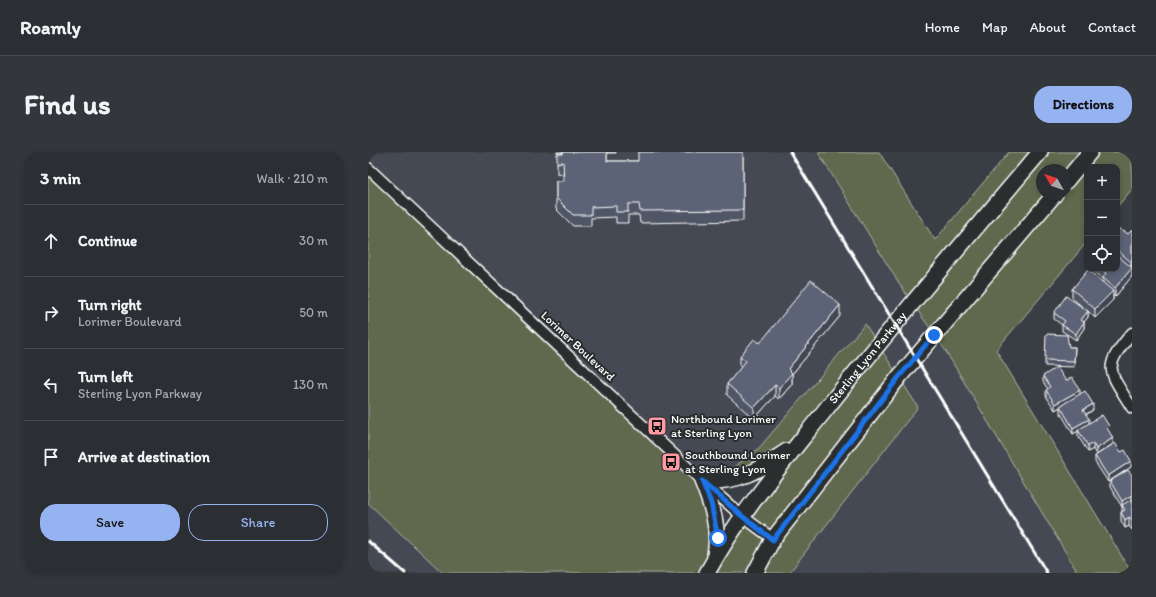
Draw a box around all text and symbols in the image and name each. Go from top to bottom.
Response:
text: Roamly [20,16,81,39]
text: Home [925,19,960,36]
text: Map [982,19,1008,36]
text: About [1030,19,1066,36]
text: Contact [1088,19,1136,36]
button: Directions [1034,86,1132,123]
text: Find us [24,87,111,121]
north arrow [1036,164,1072,200]
map controls [1084,164,1120,272]
button: + [1084,164,1120,200]
text: 3 min [40,168,81,188]
text: Walk · 210 m [257,171,328,186]
button: − [1084,200,1120,236]
icon: ahead [40,230,62,252]
text: Continue [78,232,137,250]
text: 30 m [299,233,328,248]
button: locate [1084,236,1120,272]
text: Turn right [78,296,142,314]
icon: right [40,302,62,324]
text: 50 m [299,305,328,320]
street label: Lorimer Boulevard [538,308,618,384]
street label: Sterling Lyon Parkway [826,309,909,406]
text: Lorimer Boulevard [78,314,182,329]
route end [925,326,943,344]
text: Turn left [78,368,133,386]
icon: left [40,374,62,396]
text: 130 m [293,377,328,392]
text: Sterling Lyon Parkway [78,386,202,401]
place label: Northbound Lorimer at Sterling Lyon [671,412,776,440]
bus stop icon: Northbound Lorimer at Sterling Lyon [646,415,668,437]
icon: arrive [40,446,62,468]
text: Arrive at destination [78,448,210,466]
place label: Southbound Lorimer at Sterling Lyon [685,448,791,476]
bus stop icon: Southbound Lorimer at Sterling Lyon [660,451,682,473]
button: Save [40,504,180,541]
button: Share [188,504,328,541]
route start [709,529,727,547]

